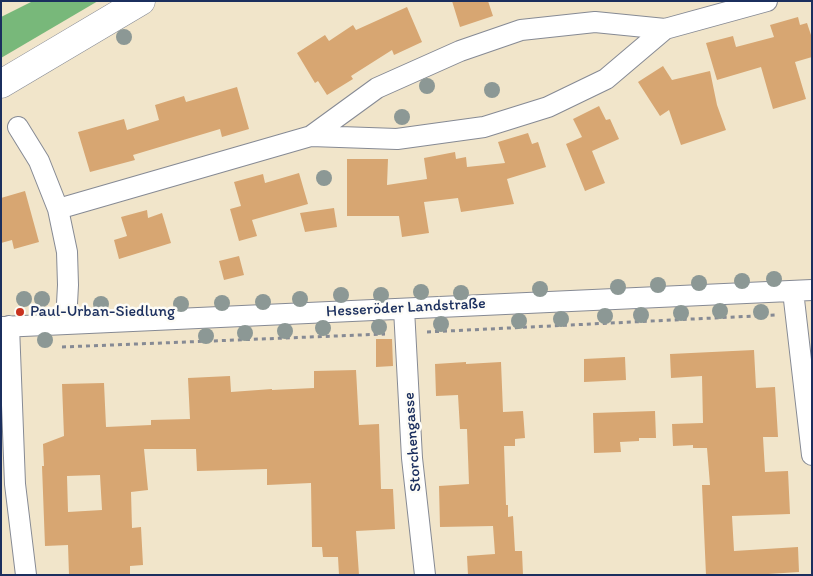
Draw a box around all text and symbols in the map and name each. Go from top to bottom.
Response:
street label: Hesseröder Landstraße [326,294,486,322]
place label: Paul-Urban-Siedlung [30,302,175,322]
marker: Paul-Urban-Siedlung [14,306,26,318]
street label: Storchengasse [400,392,426,492]

